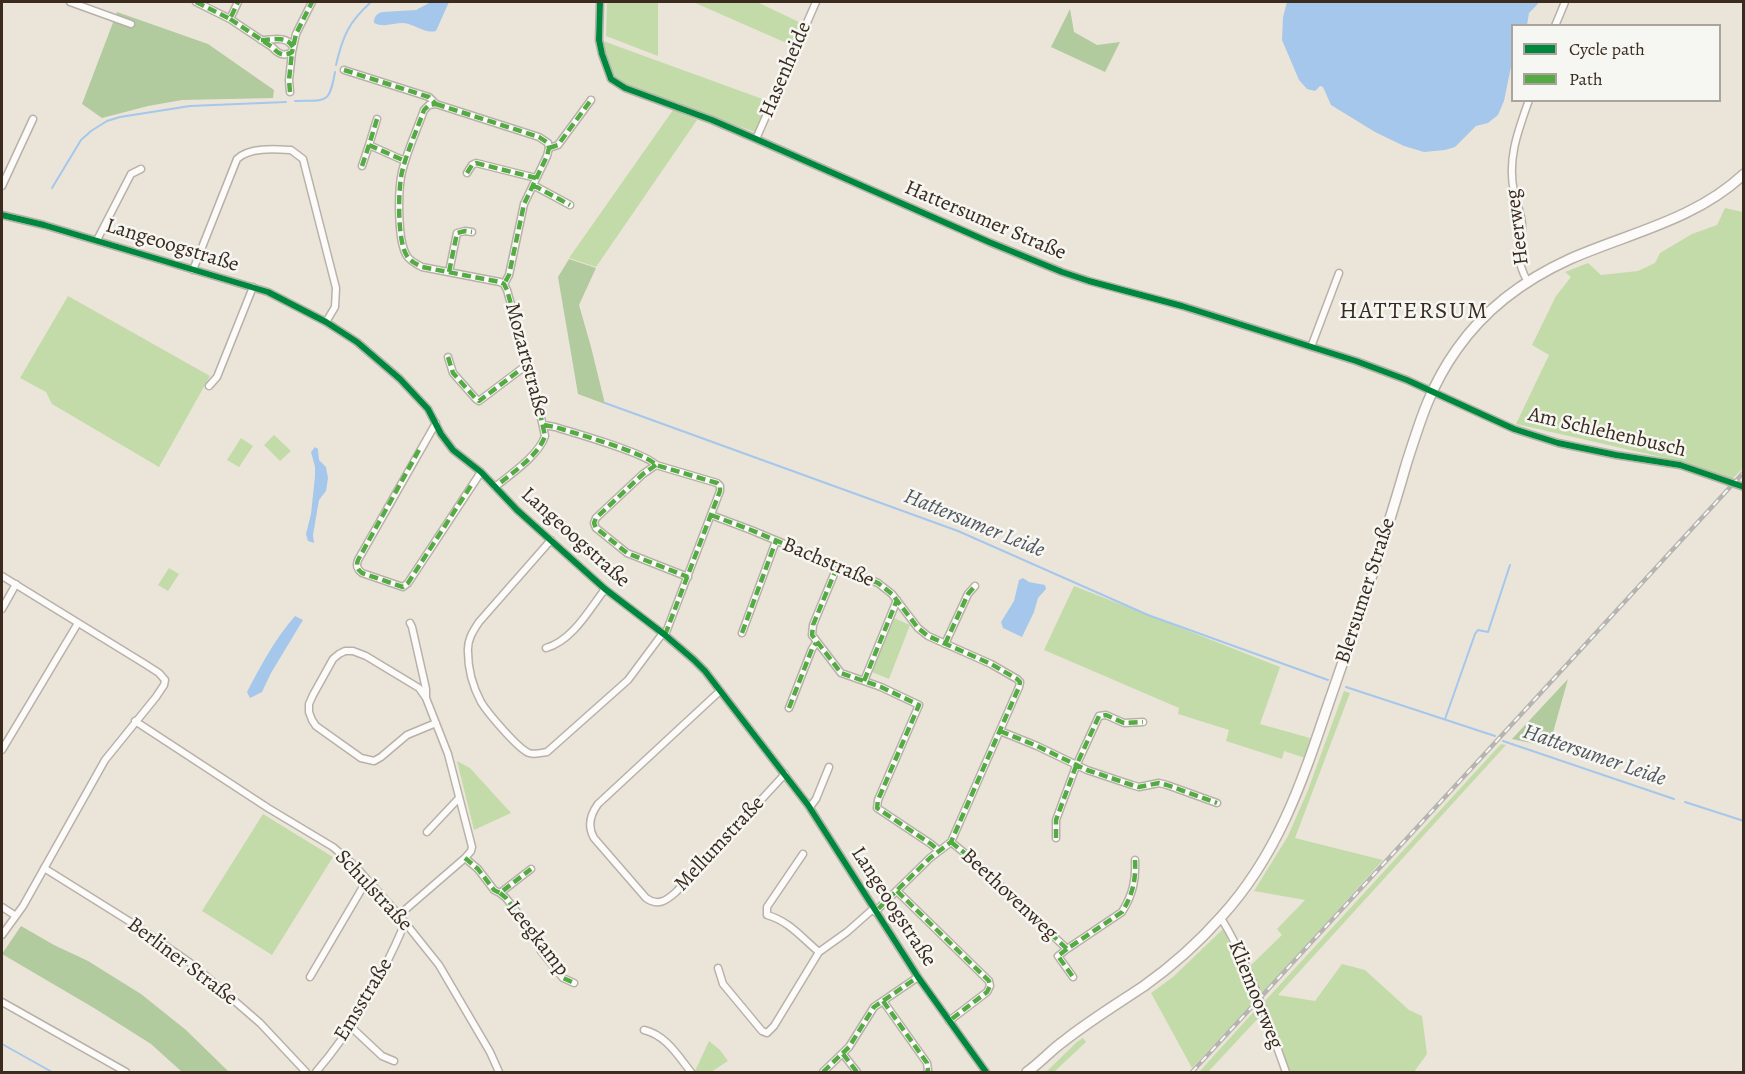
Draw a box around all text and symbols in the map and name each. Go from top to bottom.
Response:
street label: Hasenheide [755,18,817,122]
legend [1511,24,1721,102]
text: Cycle path [1569,37,1645,61]
text: Path [1569,67,1603,91]
street label: Hattersumer Straße [901,176,1069,266]
street label: Heerweg [1501,187,1535,267]
street label: Langeoogstraße [102,214,242,278]
district label: HATTERSUM [1339,298,1489,326]
street label: Mozartstraße [499,300,553,420]
street label: Am Schlehenbusch [1525,403,1689,463]
street label: Langeoogstraße [515,482,635,594]
water label: Hattersumer Leide [900,484,1048,564]
street label: Blersumer Straße [1331,515,1401,667]
street label: Bachstraße [778,532,878,594]
water label: Hattersumer Leide [1519,719,1669,793]
street label: Mellumstraße [670,791,770,897]
street label: Langeoogstraße [845,842,941,972]
street label: Beethovenweg [955,844,1063,946]
street label: Schulstraße [329,845,417,937]
street label: Leegkamp [500,897,574,981]
street label: Berliner Straße [122,912,242,1012]
street label: Kliemoorweg [1222,937,1288,1053]
street label: Emsstraße [329,954,399,1046]

